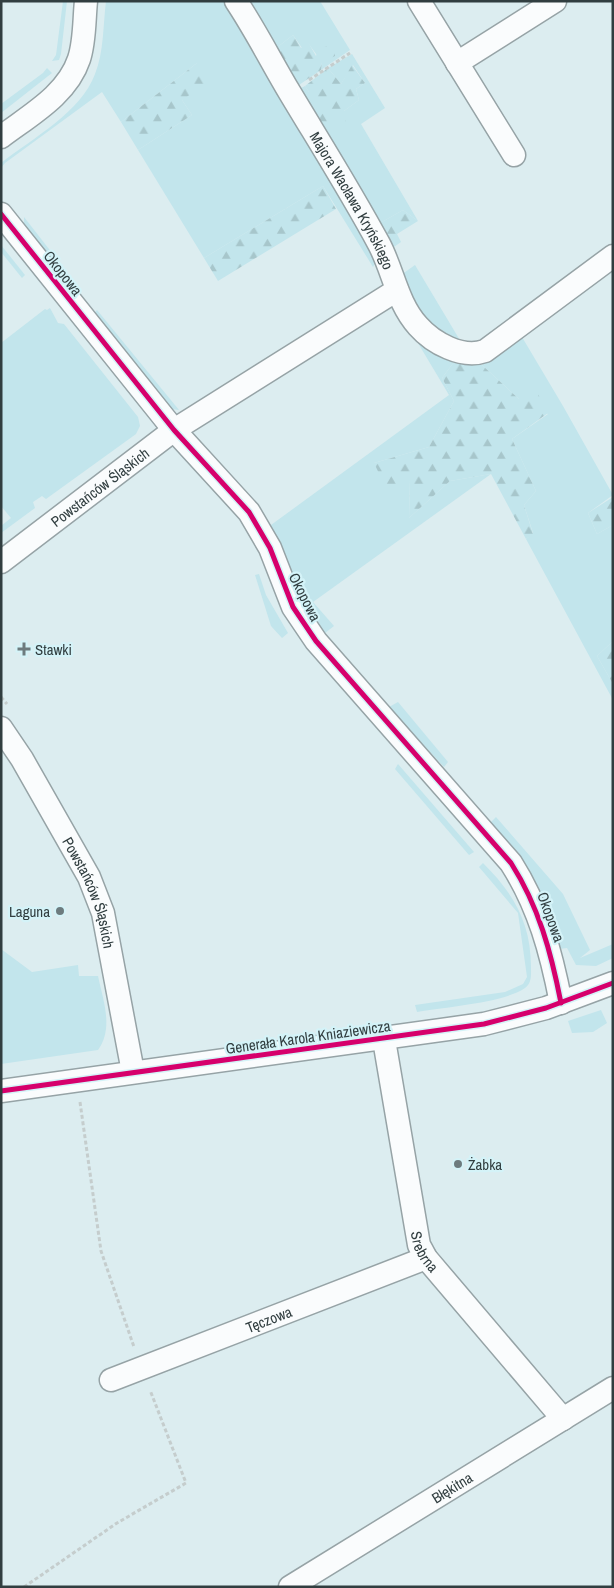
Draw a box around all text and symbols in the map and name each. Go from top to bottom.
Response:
street label: Majora Wacława Kryńskiego [305,127,399,272]
street label: Okopowa [39,246,87,300]
street label: Powstańców Śląskich [46,442,153,531]
street label: Okopowa [284,569,326,625]
place label: Stawki [35,639,72,660]
marker: Stawki [17,642,31,656]
street label: Powstańców Śląskich [58,833,120,950]
street label: Okopowa [532,889,570,945]
place label: Laguna [9,901,50,922]
marker: Laguna [54,905,66,917]
street label: Generała Karola Kniaziewicza [224,1015,392,1059]
place label: Żabka [468,1154,502,1175]
marker: Żabka [452,1158,464,1170]
street label: Srebrna [406,1230,444,1276]
street label: Tęczowa [242,1300,295,1337]
street label: Błękitna [427,1467,476,1508]

